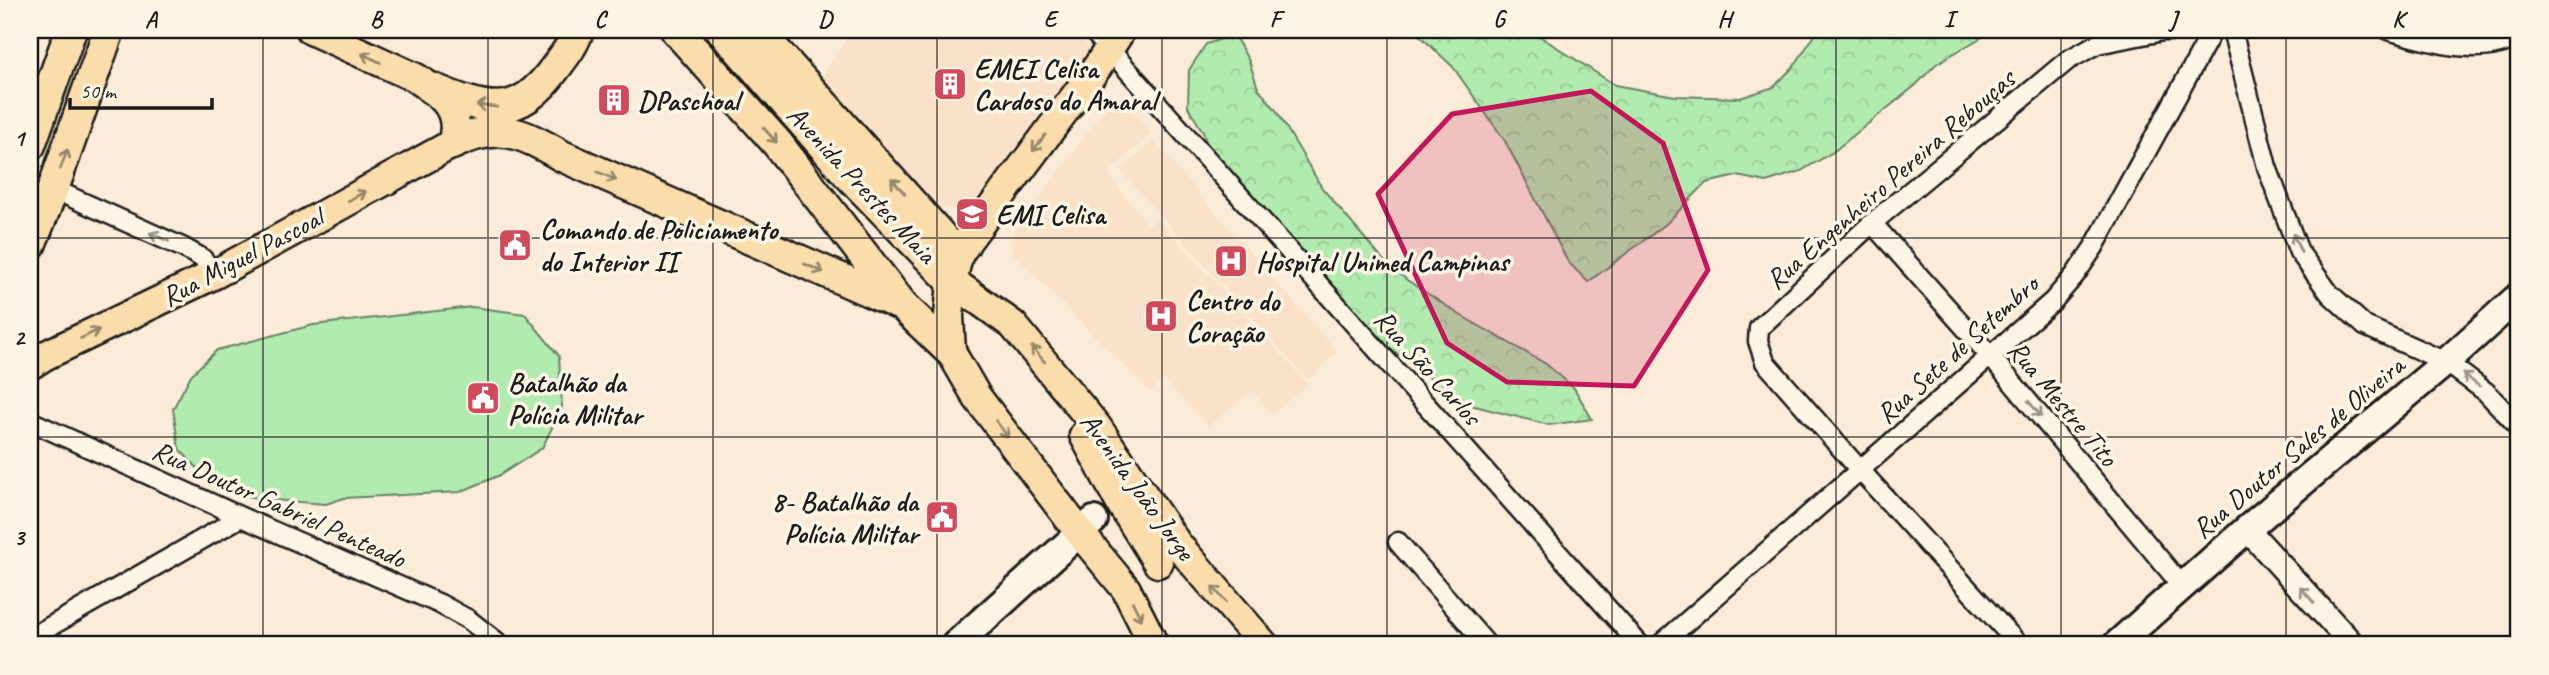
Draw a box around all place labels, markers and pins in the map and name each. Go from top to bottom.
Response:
place label: EMEI Celisa Cardoso do Amaral [974,51,1162,118]
building icon: EMEI Celisa Cardoso do Amaral [931,65,969,103]
building icon: DPaschoal [595,81,633,119]
place label: DPaschoal [638,83,745,118]
school or university icon: EMI Celisa [953,195,991,233]
place label: EMI Celisa [996,197,1107,232]
place label: Comando de Policiamento do Interior II [540,212,779,279]
public building icon: Comando de Policiamento do Interior II [496,226,534,264]
hospital icon: Hospital Unimed Campinas [1212,242,1250,280]
place label: Hospital Unimed Campinas [1256,244,1512,279]
place label: Centro do Coração [1186,283,1281,350]
hospital icon: Centro do Coração [1142,297,1180,335]
place label: Batalhão da Polícia Militar [508,365,645,432]
public building icon: Batalhão da Polícia Militar [464,379,502,417]
place label: 8- Batalhão da Polícia Militar [772,484,921,551]
public building icon: 8- Batalhão da Polícia Militar [923,498,961,536]

